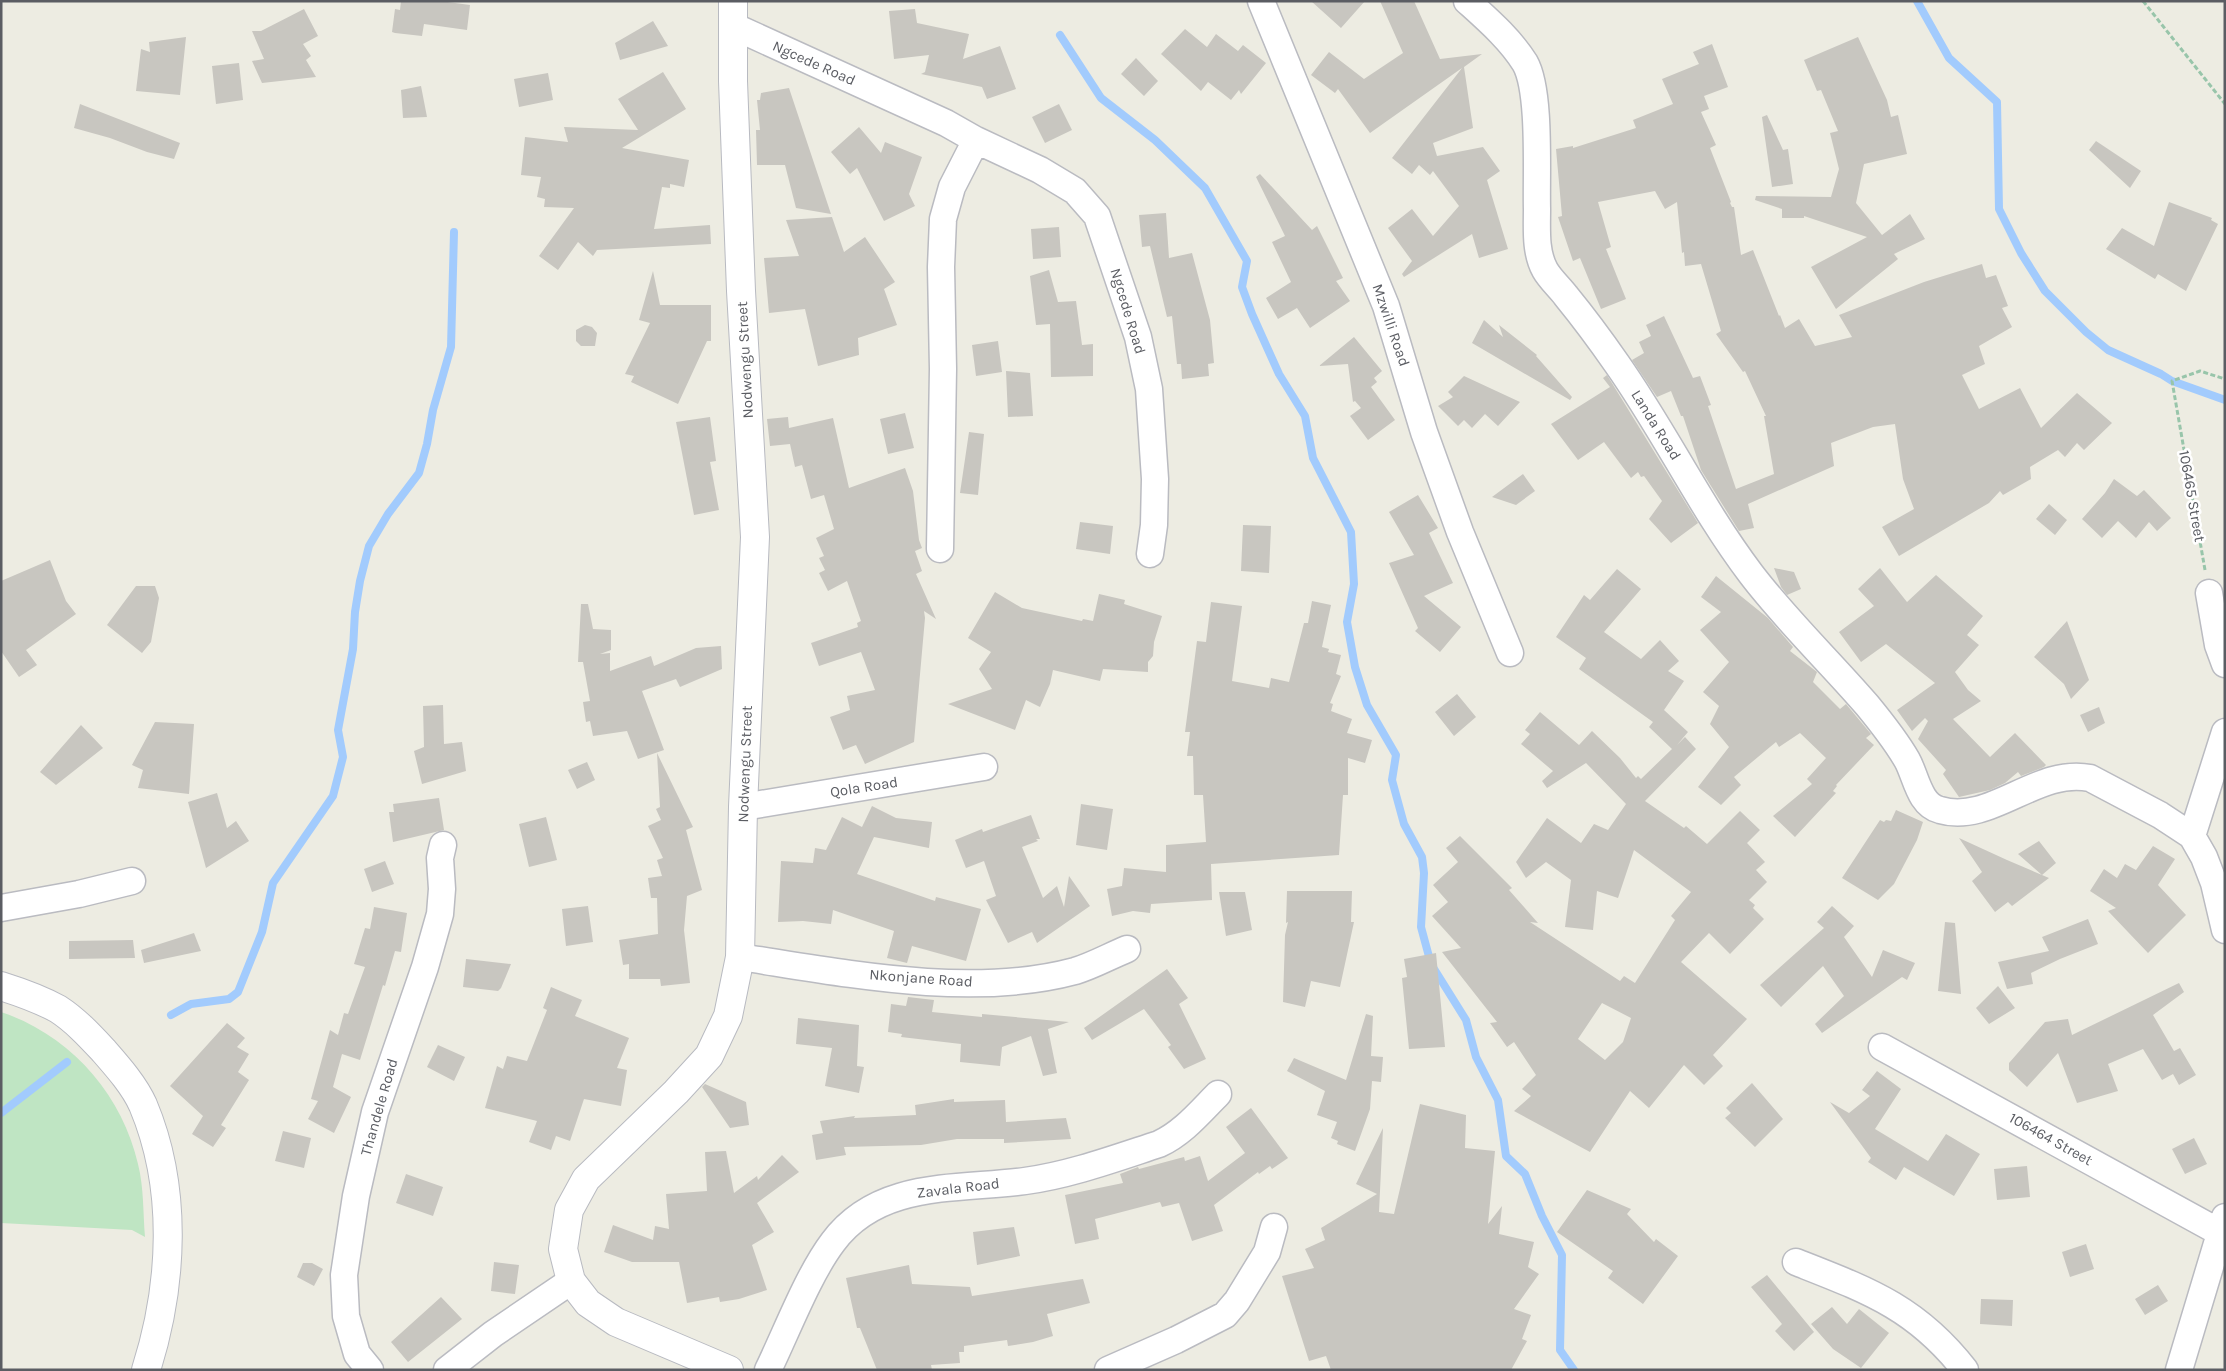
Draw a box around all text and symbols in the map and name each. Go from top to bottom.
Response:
street label: Ngcede Road [770,37,858,89]
street label: Ngcede Road [1106,266,1150,356]
street label: Mzwilli Road [1368,281,1414,369]
street label: Nodwengu Street [733,301,757,419]
street label: Landa Road [1627,386,1685,464]
street label: 106465 Street [2175,449,2209,544]
street label: Nodwengu Street [734,705,756,823]
street label: Qola Road [829,773,899,801]
street label: Nkonjane Road [869,965,973,991]
street label: Thandele Road [357,1056,401,1158]
street label: 106464 Street [2006,1109,2096,1169]
street label: Zavala Road [915,1174,1001,1202]

